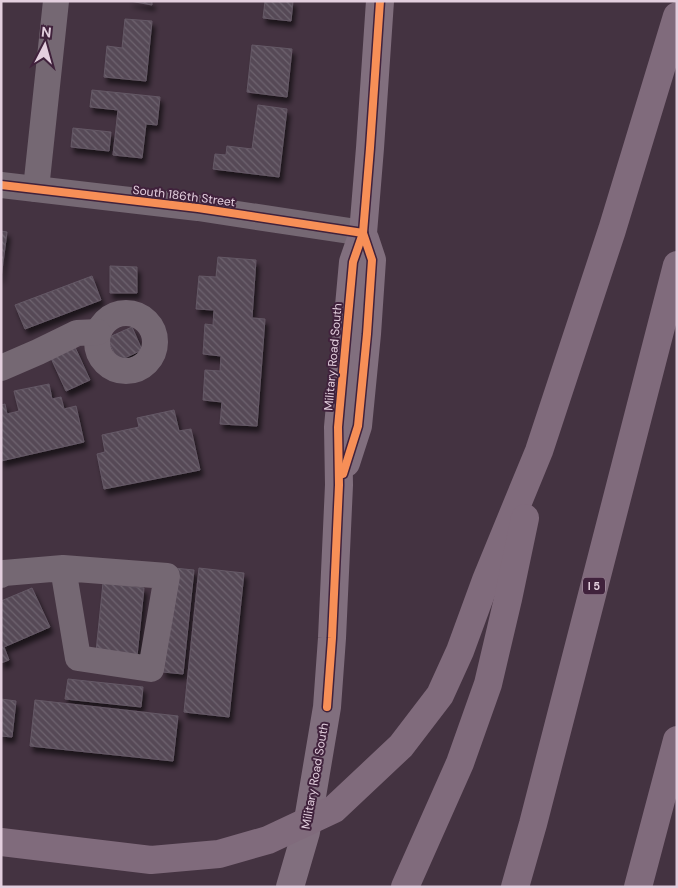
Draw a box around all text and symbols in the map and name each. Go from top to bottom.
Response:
north arrow [20,20,70,70]
text: N [40,23,52,42]
street label: South 186th Street [132,182,236,210]
street label: Military Road South [320,303,346,411]
road number: I 5 [583,578,605,594]
street label: Military Road South [298,721,332,830]

